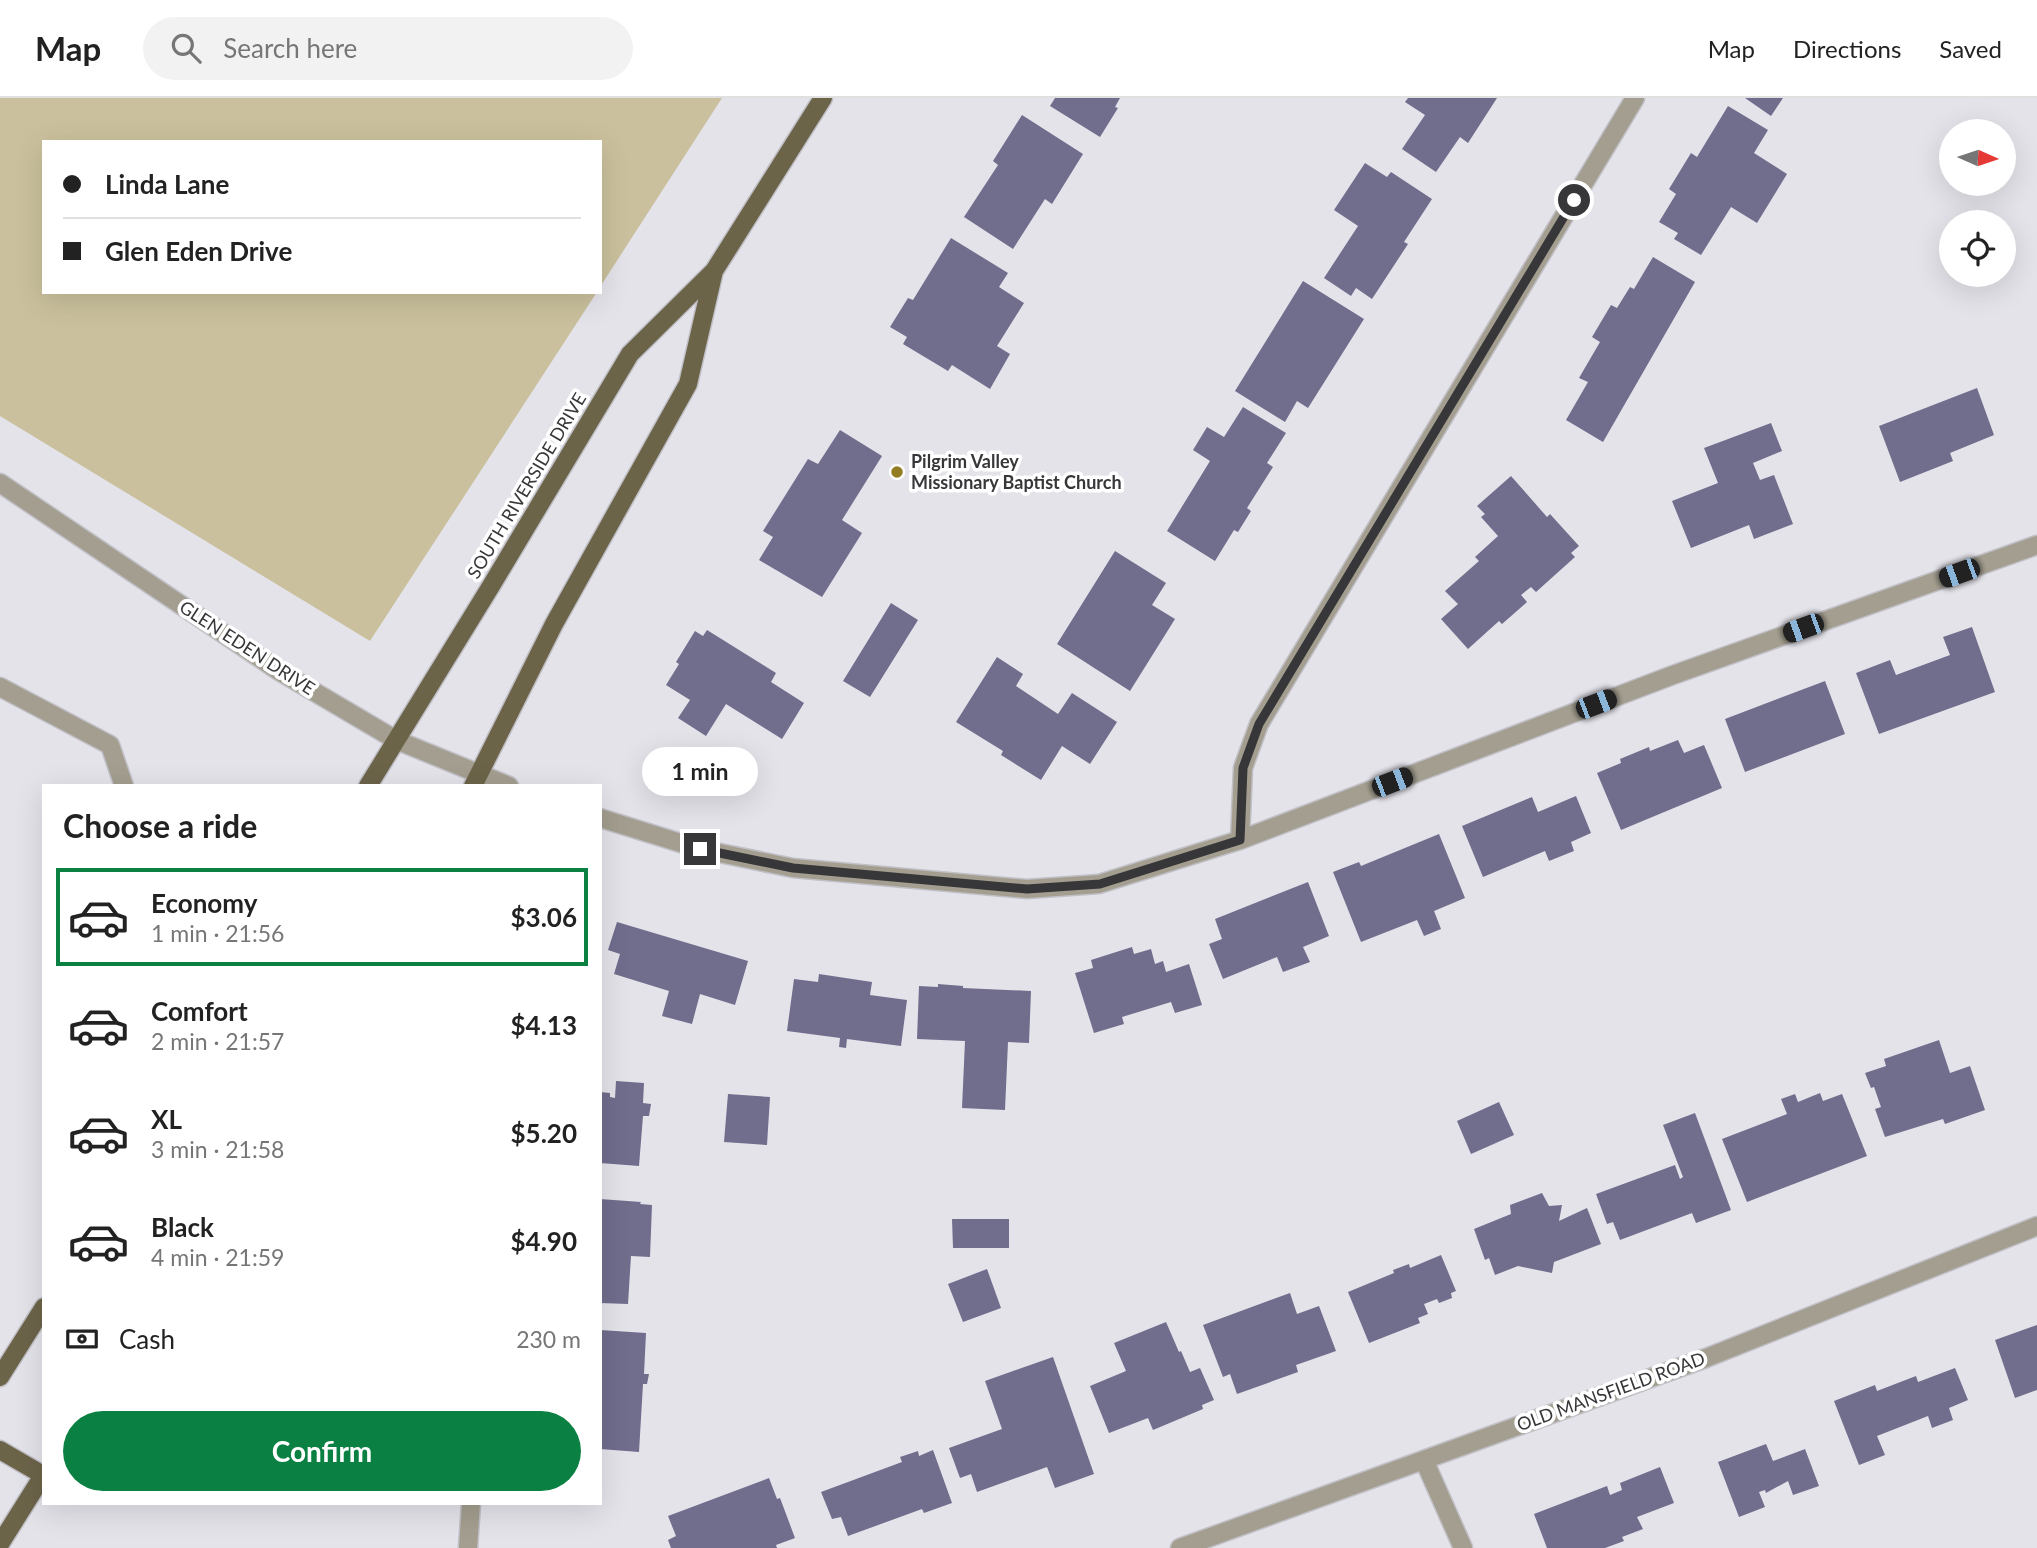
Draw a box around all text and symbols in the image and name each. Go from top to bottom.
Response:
search box [143,17,633,80]
text: Map [35,28,101,68]
icon: search [167,29,205,67]
text: Search here [223,32,357,64]
text: Map [1708,34,1755,63]
text: Directions [1793,34,1901,63]
text: Saved [1939,34,2002,63]
north arrow [1939,119,2016,196]
map controls [1939,119,2016,287]
text: Linda Lane [105,168,229,200]
route start [1558,184,1590,216]
button: locate [1939,210,2016,287]
text: Glen Eden Drive [105,235,292,267]
street label: SOUTH RIVERSIDE DRIVE [462,389,590,582]
place label: Pilgrim Valley Missionary Baptist Church [911,450,1122,493]
marker: Pilgrim Valley Missionary Baptist Church [889,464,905,480]
car [1936,556,1983,590]
street label: GLEN EDEN DRIVE [176,595,319,699]
car [1780,611,1827,645]
car [1573,687,1620,721]
callout: 1 min [642,748,758,796]
text: 1 min [671,757,729,785]
car [1369,765,1416,799]
text: Choose a ride [63,806,257,845]
route end [684,833,716,865]
icon: car [67,886,130,949]
text: Economy [151,887,257,919]
text: $3.06 [511,901,577,933]
text: 1 min · 21:56 [151,919,284,947]
icon: car [67,994,130,1057]
text: Comfort [151,995,248,1027]
text: $4.13 [511,1009,577,1041]
text: 2 min · 21:57 [151,1027,284,1055]
icon: car [67,1102,130,1165]
text: XL [151,1103,182,1135]
text: $5.20 [511,1117,577,1149]
text: 3 min · 21:58 [151,1135,284,1163]
icon: car [67,1210,130,1273]
text: Black [151,1211,214,1243]
text: $4.90 [511,1225,577,1257]
text: 4 min · 21:59 [151,1243,284,1271]
icon: cash [63,1320,101,1358]
text: Cash [119,1323,175,1355]
text: 230 m [516,1325,581,1353]
street label: OLD MANSFIELD ROAD [1514,1347,1708,1435]
button: Confirm [63,1411,581,1491]

